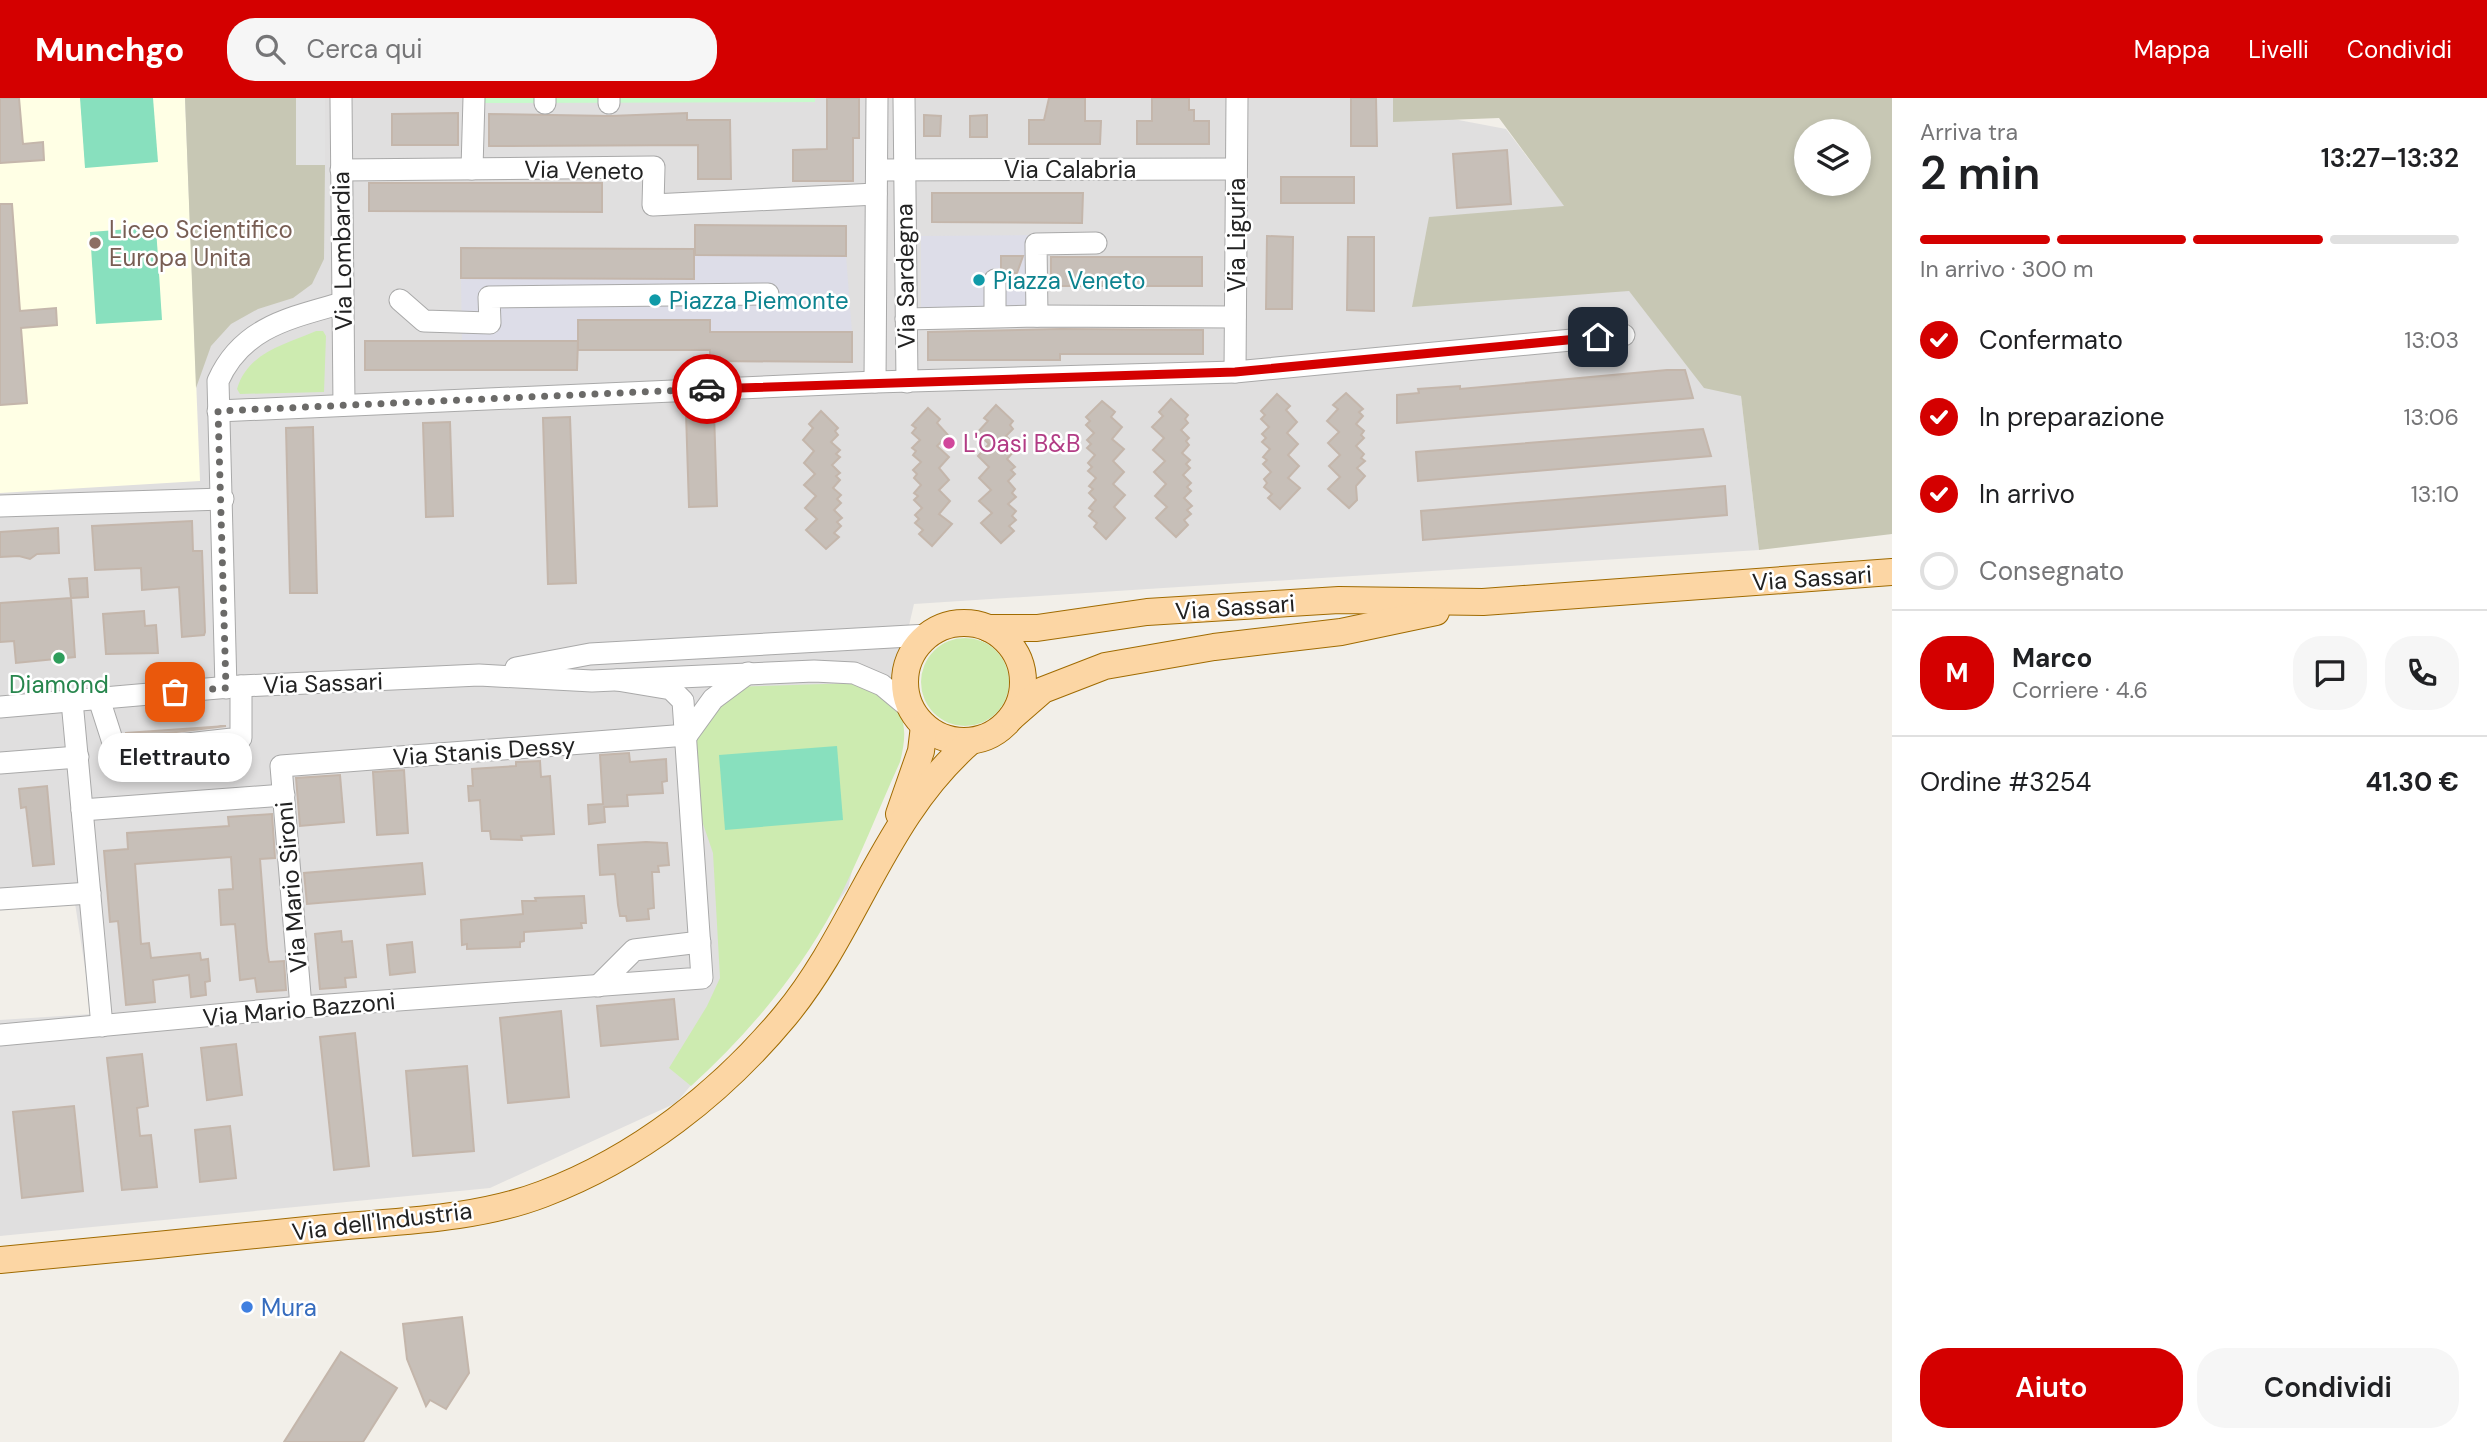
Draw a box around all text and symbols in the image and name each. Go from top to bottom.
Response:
search box [227,18,717,81]
text: Munchgo [35,28,185,71]
icon: search [251,30,289,68]
text: Cerca qui [307,32,422,66]
text: Mappa [2134,34,2210,65]
text: Livelli [2248,34,2309,65]
text: Condividi [2347,34,2452,65]
text: Arriva tra [1920,117,2018,147]
map controls [1794,119,1871,196]
button: layers [1794,119,1871,196]
text: 13:27–13:32 [2321,141,2459,175]
text: 2 min [1920,143,2040,203]
street label: Via Veneto [524,153,644,187]
street label: Via Calabria [1004,154,1136,185]
street label: Via Lombardia [325,171,359,331]
street label: Via Liguria [1221,178,1252,292]
street label: Via Sardegna [888,203,922,349]
place label: Liceo Scientifico Europa Unita [109,214,293,273]
marker: Liceo Scientifico Europa Unita [87,235,103,251]
text: In arrivo · 300 m [1920,254,2093,284]
place label: Piazza Veneto [993,265,1146,296]
marker: Piazza Veneto [971,272,987,288]
place label: Piazza Piemonte [669,285,849,316]
marker: Piazza Piemonte [647,292,663,308]
pin [1568,307,1628,367]
icon: home [1579,318,1617,356]
icon: check [1920,321,1958,359]
text: Confermato [1979,323,2123,357]
text: 13:03 [2404,325,2459,355]
courier [672,354,742,424]
icon: car [688,370,726,408]
icon: check [1920,398,1958,436]
text: In preparazione [1979,400,2165,434]
text: 13:06 [2403,402,2459,432]
place label: L'Oasi B&B [963,428,1080,459]
marker: L'Oasi B&B [941,435,957,451]
icon: check [1920,475,1958,513]
text: In arrivo [1979,477,2075,511]
text: 13:10 [2411,479,2459,509]
text: Consegnato [1979,554,2124,588]
street label: Via Sassari [1751,558,1873,598]
street label: Via Sassari [1174,587,1296,627]
button: chat [2293,636,2367,710]
button: phone [2385,636,2459,710]
text: Marco [2012,641,2092,675]
marker: Diamond [51,650,67,666]
text: M [1945,656,1969,690]
pin [145,662,205,722]
street label: Via Sassari [262,665,384,701]
place label: Diamond [9,669,109,700]
icon: bag [156,673,194,711]
text: Corriere · 4.6 [2012,675,2148,705]
street label: Via Stanis Dessy [392,729,576,773]
callout: Elettrauto [98,734,252,783]
text: Elettrauto [119,742,231,772]
text: Ordine #3254 [1920,765,2091,799]
text: 41.30 € [2365,765,2459,799]
street label: Via Mario Sironi [268,800,314,974]
street label: Via Mario Bazzoni [201,985,397,1033]
street label: Via dell'Industria [290,1195,474,1247]
place label: Mura [261,1292,317,1323]
marker: Mura [239,1299,255,1315]
button: Aiuto [1920,1348,2183,1428]
button: Condividi [2197,1348,2459,1428]

